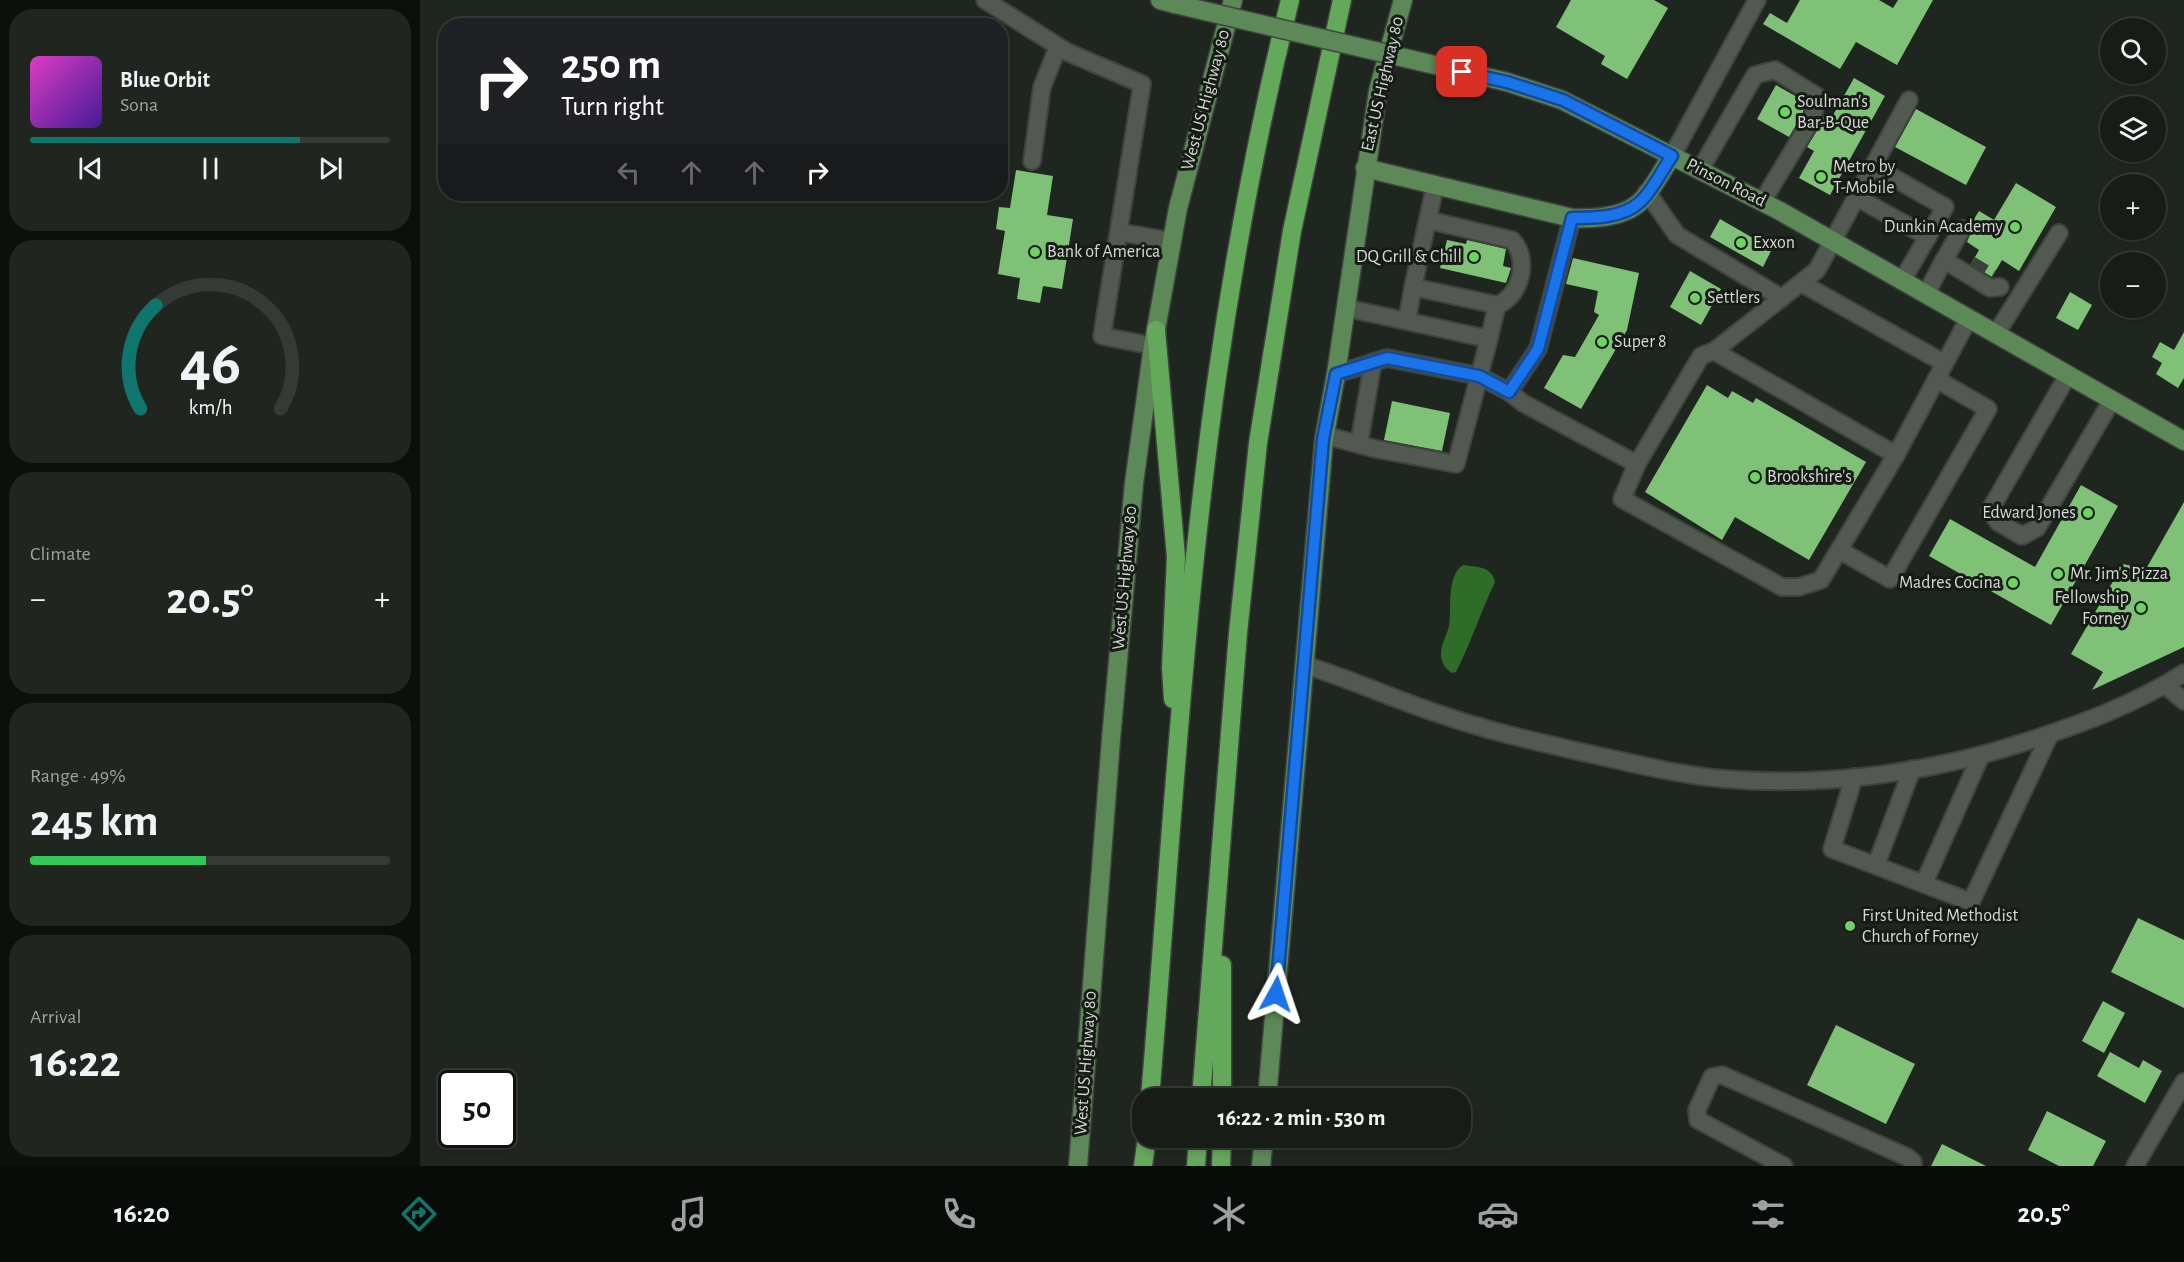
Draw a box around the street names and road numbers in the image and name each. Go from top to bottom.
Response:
street label: East US Highway 80 [1359,15,1407,153]
street label: West US Highway 80 [1179,28,1233,172]
street label: Pinson Road [1683,155,1769,211]
street label: West US Highway 80 [1110,505,1140,651]
street label: West US Highway 80 [1072,990,1100,1136]

